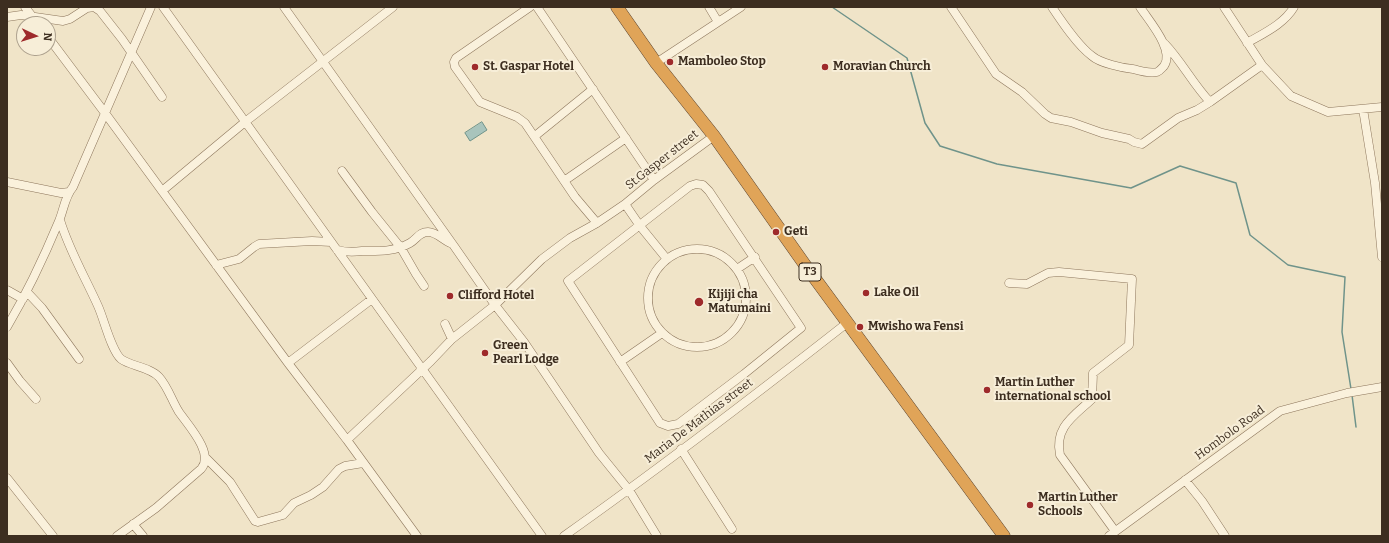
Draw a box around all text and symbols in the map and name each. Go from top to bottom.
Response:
north arrow [16,16,56,56]
text: N [41,32,54,41]
place label: Mamboleo Stop [678,55,766,69]
marker: Mamboleo Stop [665,57,675,67]
place label: St. Gaspar Hotel [483,60,574,74]
place label: Moravian Church [833,60,931,74]
marker: St. Gaspar Hotel [470,62,480,72]
marker: Moravian Church [820,62,830,72]
street label: St.Gasper street [623,127,701,193]
place label: Geti [784,225,808,239]
marker: Geti [771,227,781,237]
road number: T3 [799,263,821,281]
place label: Lake Oil [874,286,919,300]
place label: Kijiji cha Matumaini [708,288,771,316]
marker: Lake Oil [861,288,871,298]
place label: Clifford Hotel [458,289,534,303]
marker: Clifford Hotel [445,291,455,301]
marker: Kijiji cha Matumaini [693,296,705,308]
place label: Mwisho wa Fensi [868,320,964,334]
marker: Mwisho wa Fensi [855,322,865,332]
place label: Green Pearl Lodge [493,339,559,367]
marker: Green Pearl Lodge [480,348,490,358]
street label: Maria De Mathias street [642,376,756,466]
place label: Martin Luther international school [995,376,1111,404]
marker: Martin Luther international school [982,385,992,395]
street label: Hombolo Road [1192,403,1268,463]
place label: Martin Luther Schools [1038,491,1118,519]
marker: Martin Luther Schools [1025,500,1035,510]

